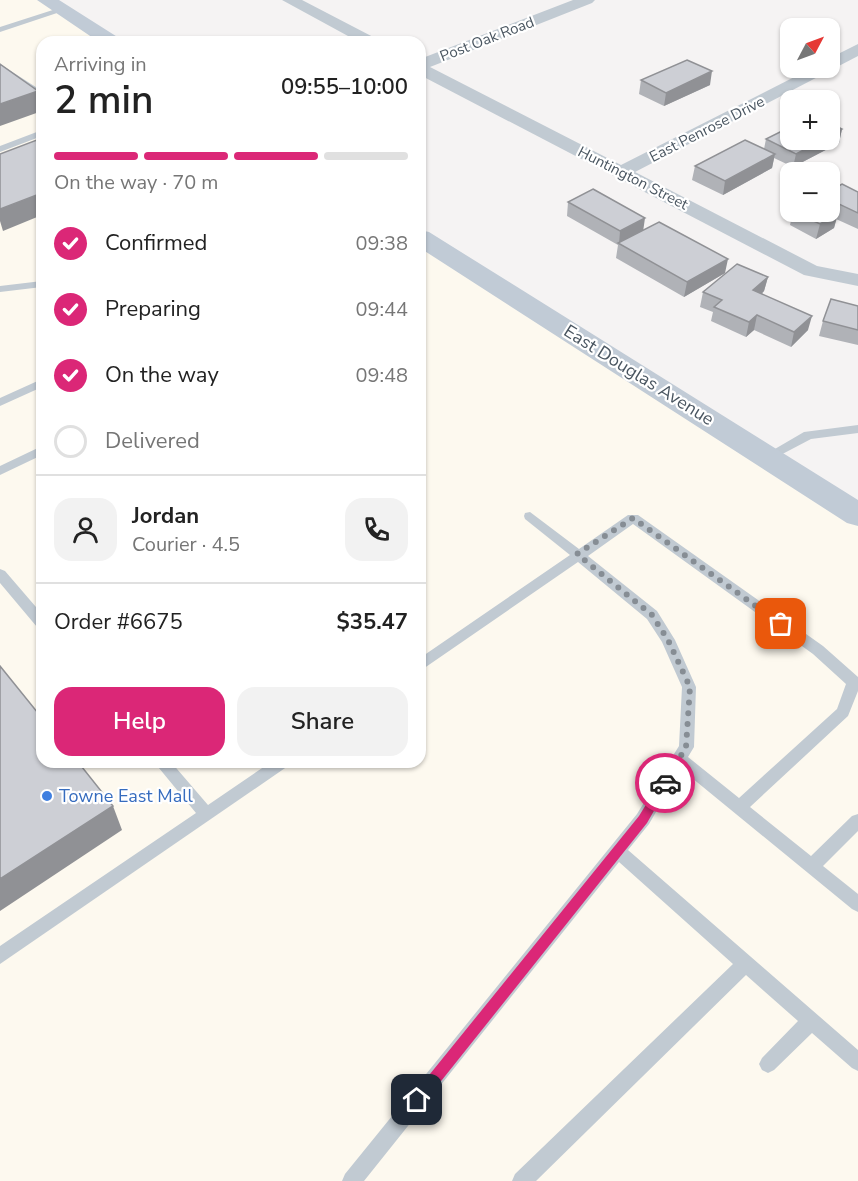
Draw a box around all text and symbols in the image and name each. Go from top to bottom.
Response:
street label: Post Oak Road [437,12,537,66]
north arrow [780,18,840,78]
map controls [780,18,840,222]
text: Arriving in [54,51,147,78]
text: 09:55–10:00 [281,72,408,102]
text: 2 min [54,74,153,127]
button: + [780,90,840,150]
street label: East Penrose Drive [646,91,768,167]
street label: Huntington Street [574,142,692,215]
button: − [780,162,840,222]
text: On the way · 70 m [54,169,218,196]
icon: check [54,227,87,260]
text: Confirmed [105,228,207,258]
text: 09:38 [355,230,408,257]
icon: check [54,293,87,326]
text: Preparing [105,294,201,324]
text: 09:44 [355,296,408,323]
street label: East Douglas Avenue [559,319,719,431]
icon: check [54,359,87,392]
text: On the way [105,360,219,390]
text: 09:48 [355,362,408,389]
text: Delivered [105,426,200,456]
button: person [54,498,117,561]
button: phone [345,498,408,561]
text: Jordan [132,501,199,531]
text: Courier · 4.5 [132,531,240,558]
pin [755,598,806,649]
text: Order #6675 [54,607,183,637]
text: $35.47 [337,607,408,637]
icon: bag [764,607,797,640]
button: Help [54,687,225,756]
button: Share [237,687,408,756]
courier [635,753,695,813]
icon: car [649,767,682,800]
place label: Towne East Mall [59,784,194,808]
marker: Towne East Mall [40,789,54,803]
pin [391,1074,442,1125]
icon: home [400,1083,433,1116]

